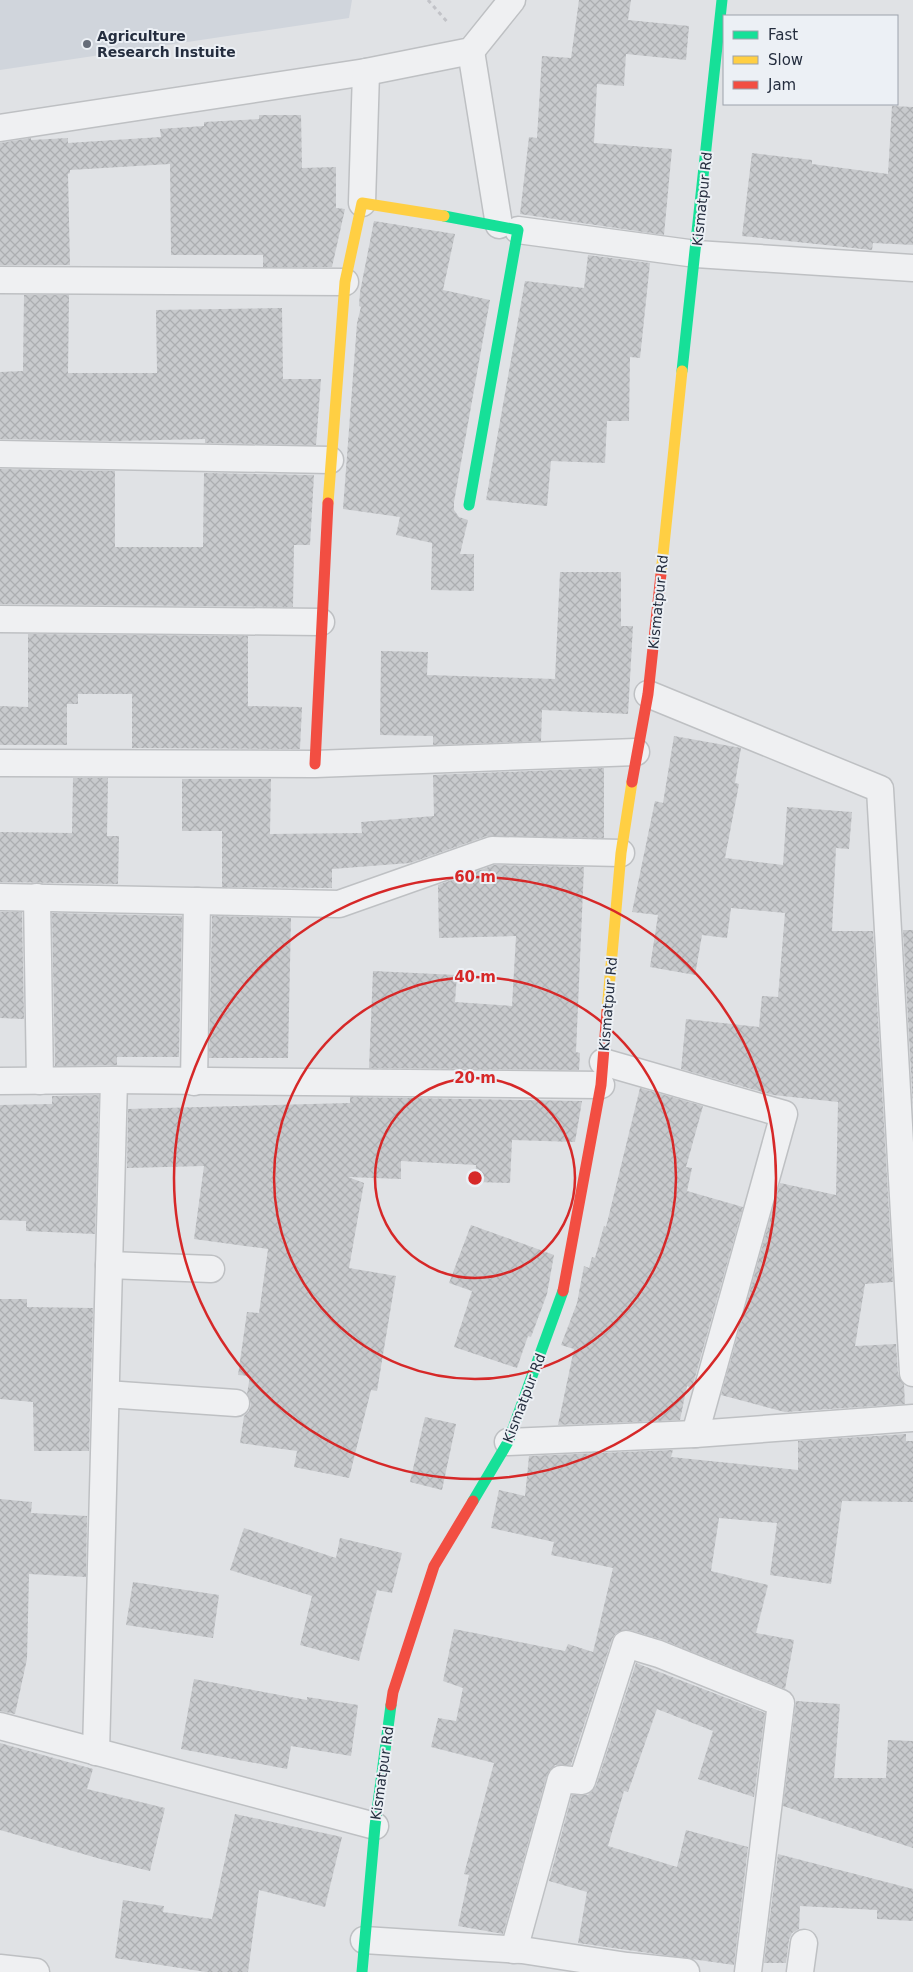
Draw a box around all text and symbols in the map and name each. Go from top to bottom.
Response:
legend [723,15,898,105]
text: Fast [768,26,798,44]
place label: Agriculture Research Instuite [97,28,236,60]
marker: Agriculture Research Instuite [81,38,93,50]
text: Slow [768,51,803,69]
text: Jam [767,76,796,94]
street label: Kismatpur Rd [689,151,715,247]
street label: Kismatpur Rd [645,554,671,650]
text: 60 m [454,868,496,886]
street label: Kismatpur Rd [596,956,620,1052]
text: 40 m [454,968,496,986]
text: 20 m [454,1069,496,1087]
centre of rings [466,1169,484,1187]
street label: Kismatpur Rd [500,1351,548,1445]
street label: Kismatpur Rd [367,1725,397,1821]

